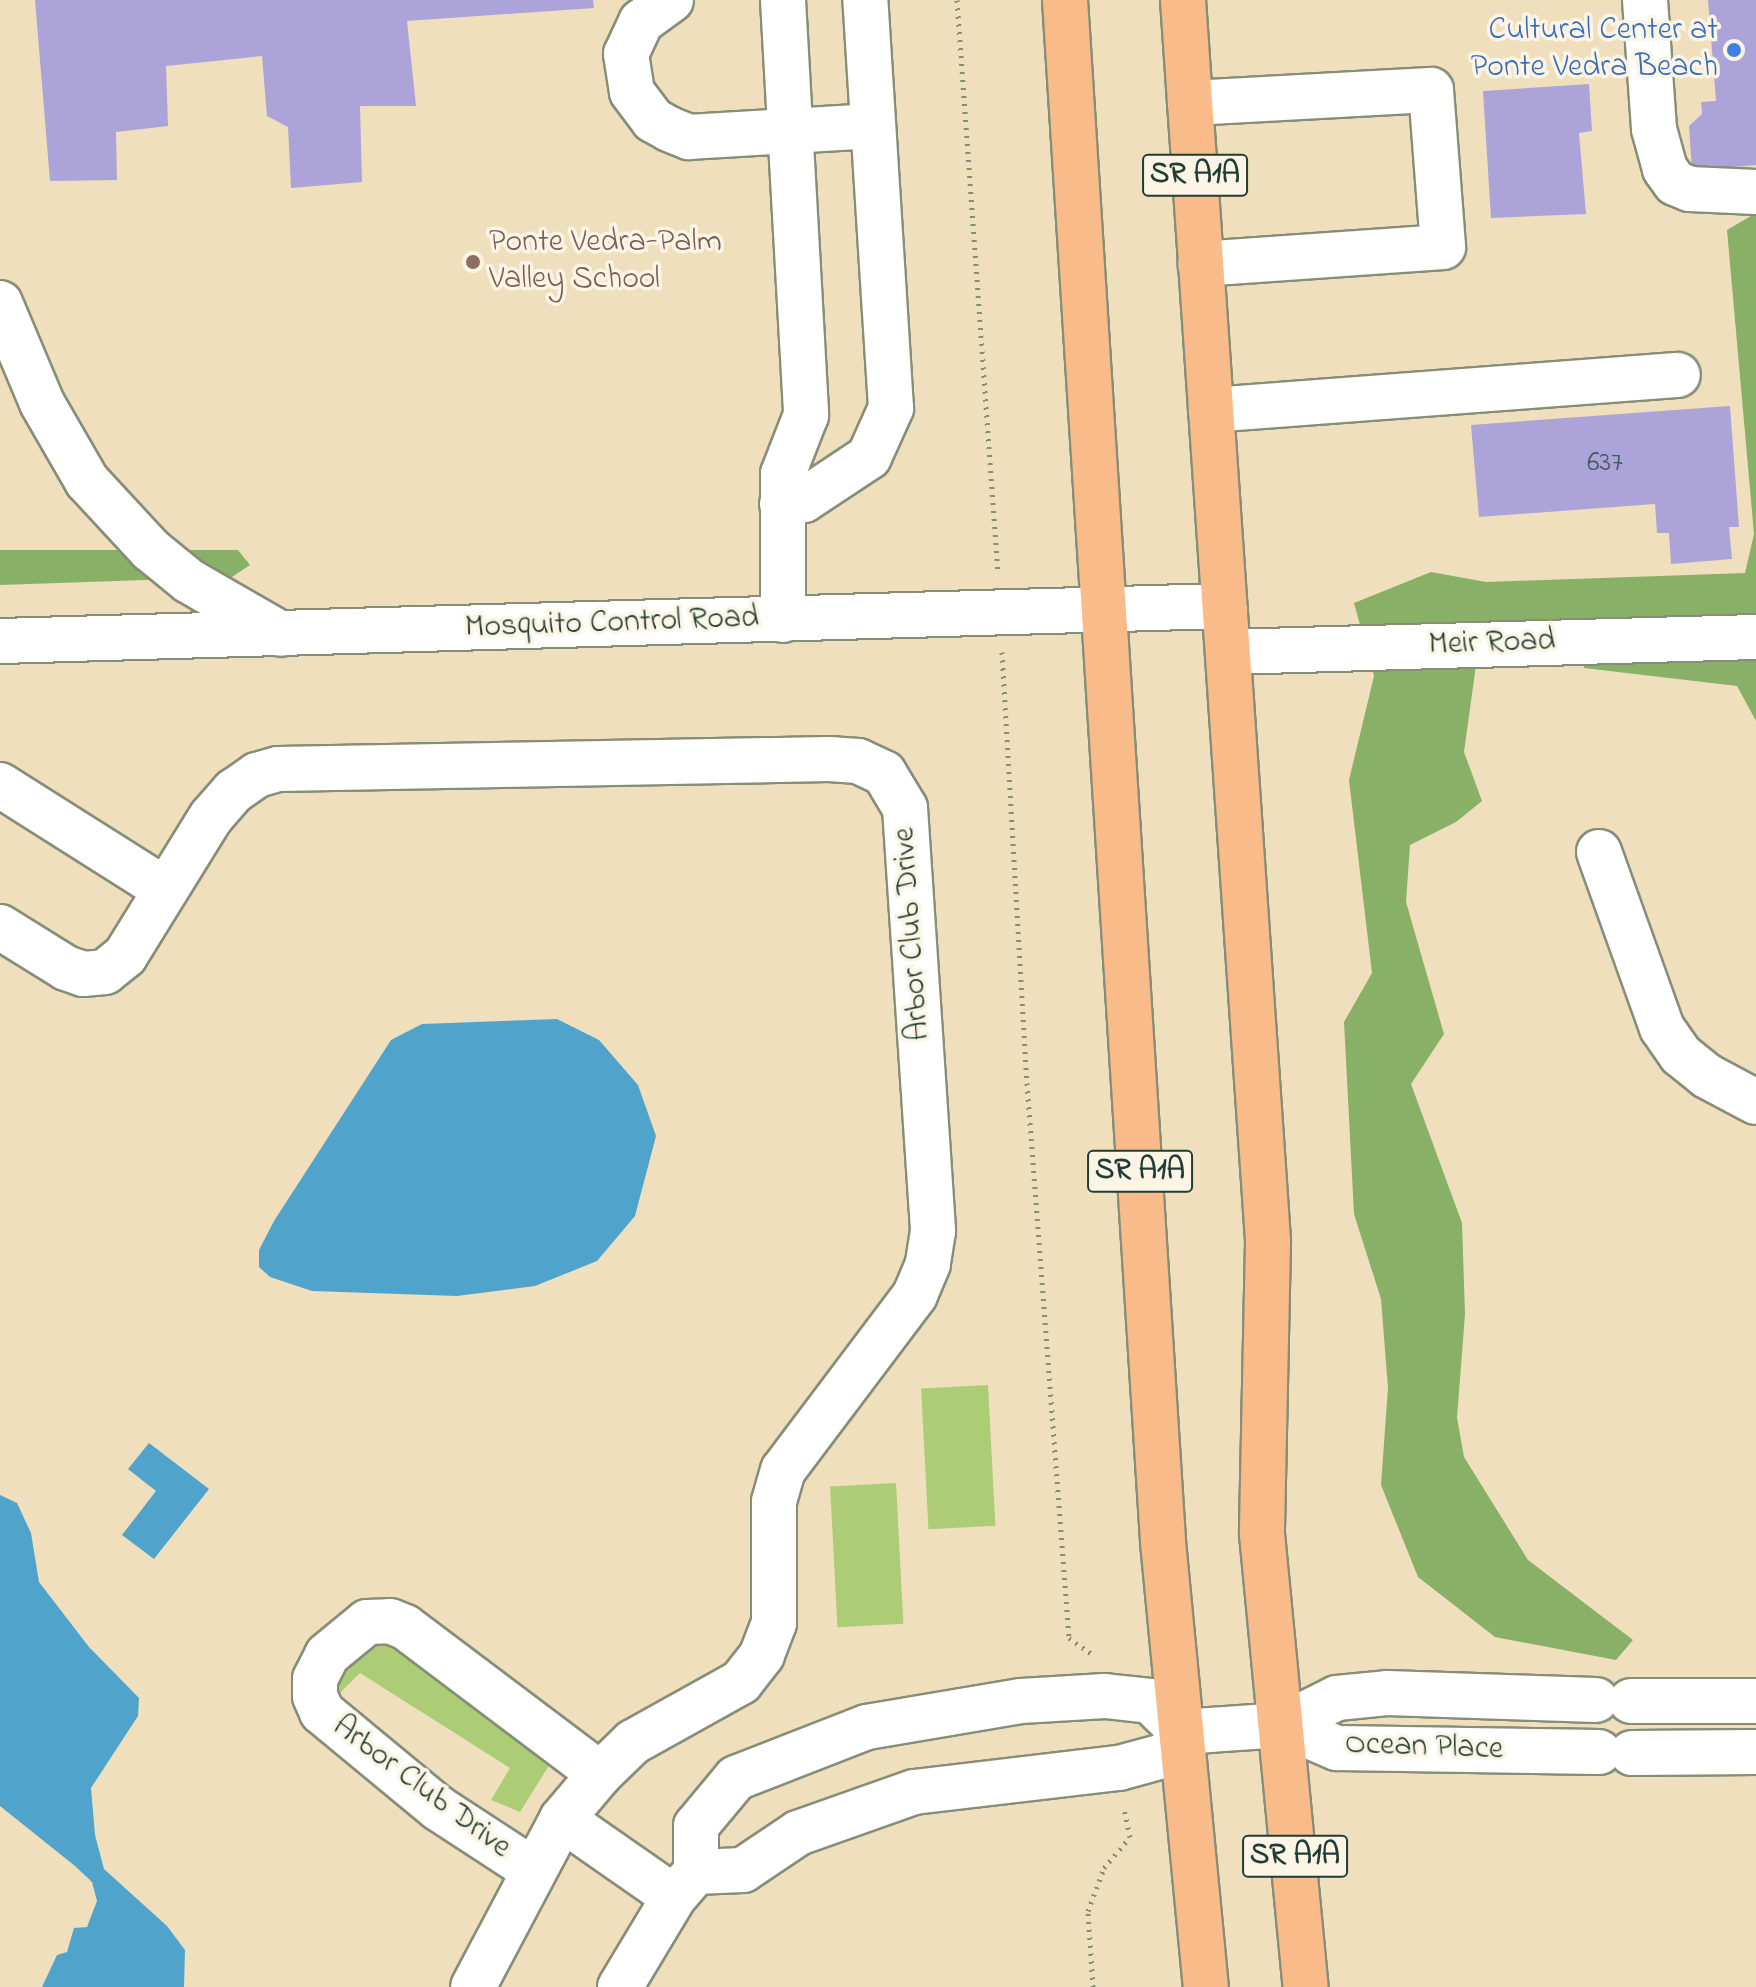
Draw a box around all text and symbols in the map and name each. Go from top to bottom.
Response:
place label: Cultural Center at Ponte Vedra Beach [1471,13,1718,88]
marker: Cultural Center at Ponte Vedra Beach [1725,41,1743,59]
road number: SR A1A [1141,149,1249,201]
place label: Ponte Vedra-Palm Valley School [489,225,722,300]
marker: Ponte Vedra-Palm Valley School [464,253,482,271]
house number: 637 [1587,447,1623,481]
street label: Mosquito Control Road [464,600,760,648]
street label: Meir Road [1428,623,1556,665]
street label: Arbor Club Drive [886,826,940,1042]
road number: SR A1A [1086,1145,1194,1197]
street label: Arbor Club Drive [324,1708,518,1868]
street label: Ocean Place [1344,1726,1504,1770]
road number: SR A1A [1241,1830,1349,1882]

